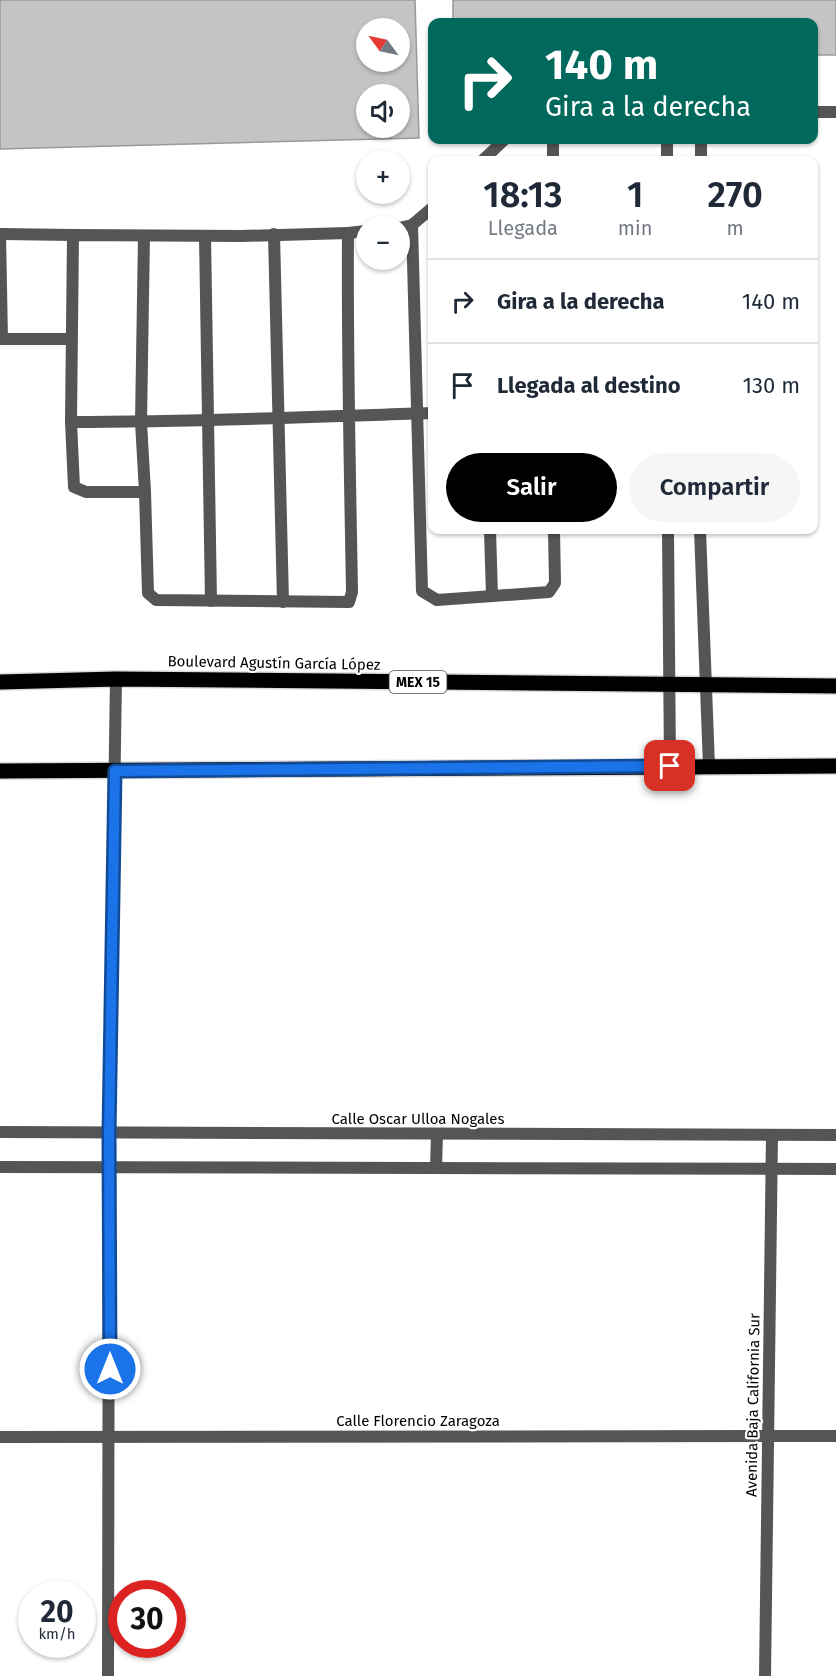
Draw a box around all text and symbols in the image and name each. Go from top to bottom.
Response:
north arrow [356,18,410,72]
map controls [356,18,410,270]
text: 140 m [545,40,658,90]
icon: right [446,42,524,120]
button: sound [356,84,410,138]
text: Gira a la derecha [545,91,751,123]
button: + [356,150,410,204]
text: 18:13 [483,173,563,217]
text: 1 [627,173,643,217]
text: 270 [708,173,763,217]
button: − [356,216,410,270]
text: Llegada [488,216,558,240]
text: min [618,216,652,240]
text: m [727,216,744,240]
icon: right [446,285,479,318]
text: Gira a la derecha [497,288,665,315]
text: 140 m [742,288,800,315]
icon: arrive [446,369,479,402]
text: Llegada al destino [497,372,681,399]
text: 130 m [743,372,800,399]
button: Salir [446,453,617,522]
button: Compartir [629,453,800,522]
street label: Boulevard Agustín García López [167,652,381,674]
road number: MEX 15 [390,671,446,693]
pin [644,740,695,791]
icon: arrive [653,749,686,782]
street label: Calle Oscar Ulloa Nogales [332,1110,504,1128]
street label: Avenida Baja California Sur [742,1313,764,1497]
position arrow [78,1337,142,1401]
street label: Calle Florencio Zaragoza [336,1412,500,1430]
speed limit sign: 30 [108,1580,186,1658]
text: 20 [40,1594,74,1630]
text: km/h [38,1625,76,1643]

